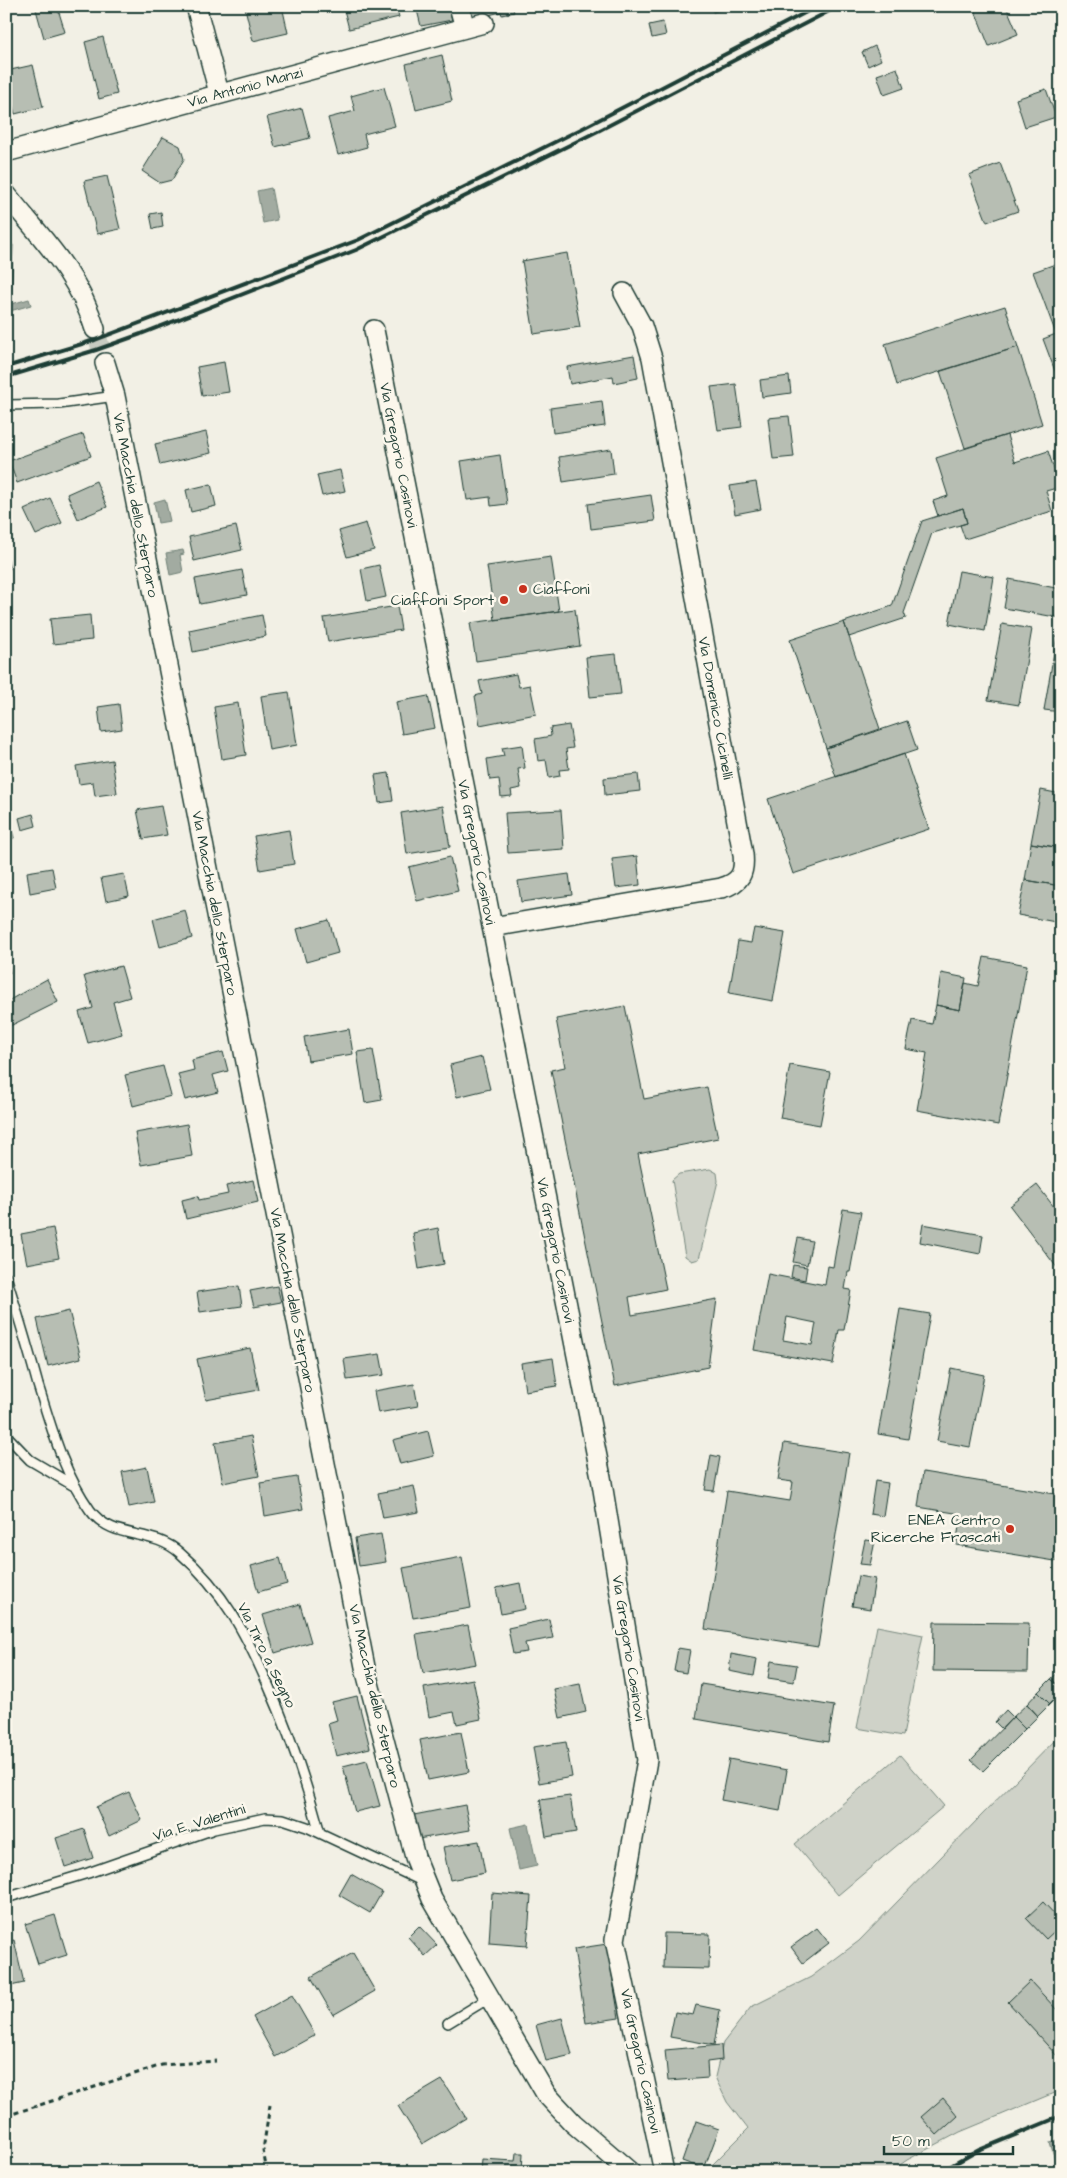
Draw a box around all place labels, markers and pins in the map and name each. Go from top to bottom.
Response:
place label: Ciaffoni [533,579,590,600]
marker: Ciaffoni [517,583,529,595]
place label: Ciaffoni Sport [391,590,494,611]
marker: Ciaffoni Sport [498,594,510,606]
place label: ENEA Centro Ricerche Frascati [871,1510,1001,1548]
marker: ENEA Centro Ricerche Frascati [1004,1523,1016,1535]

